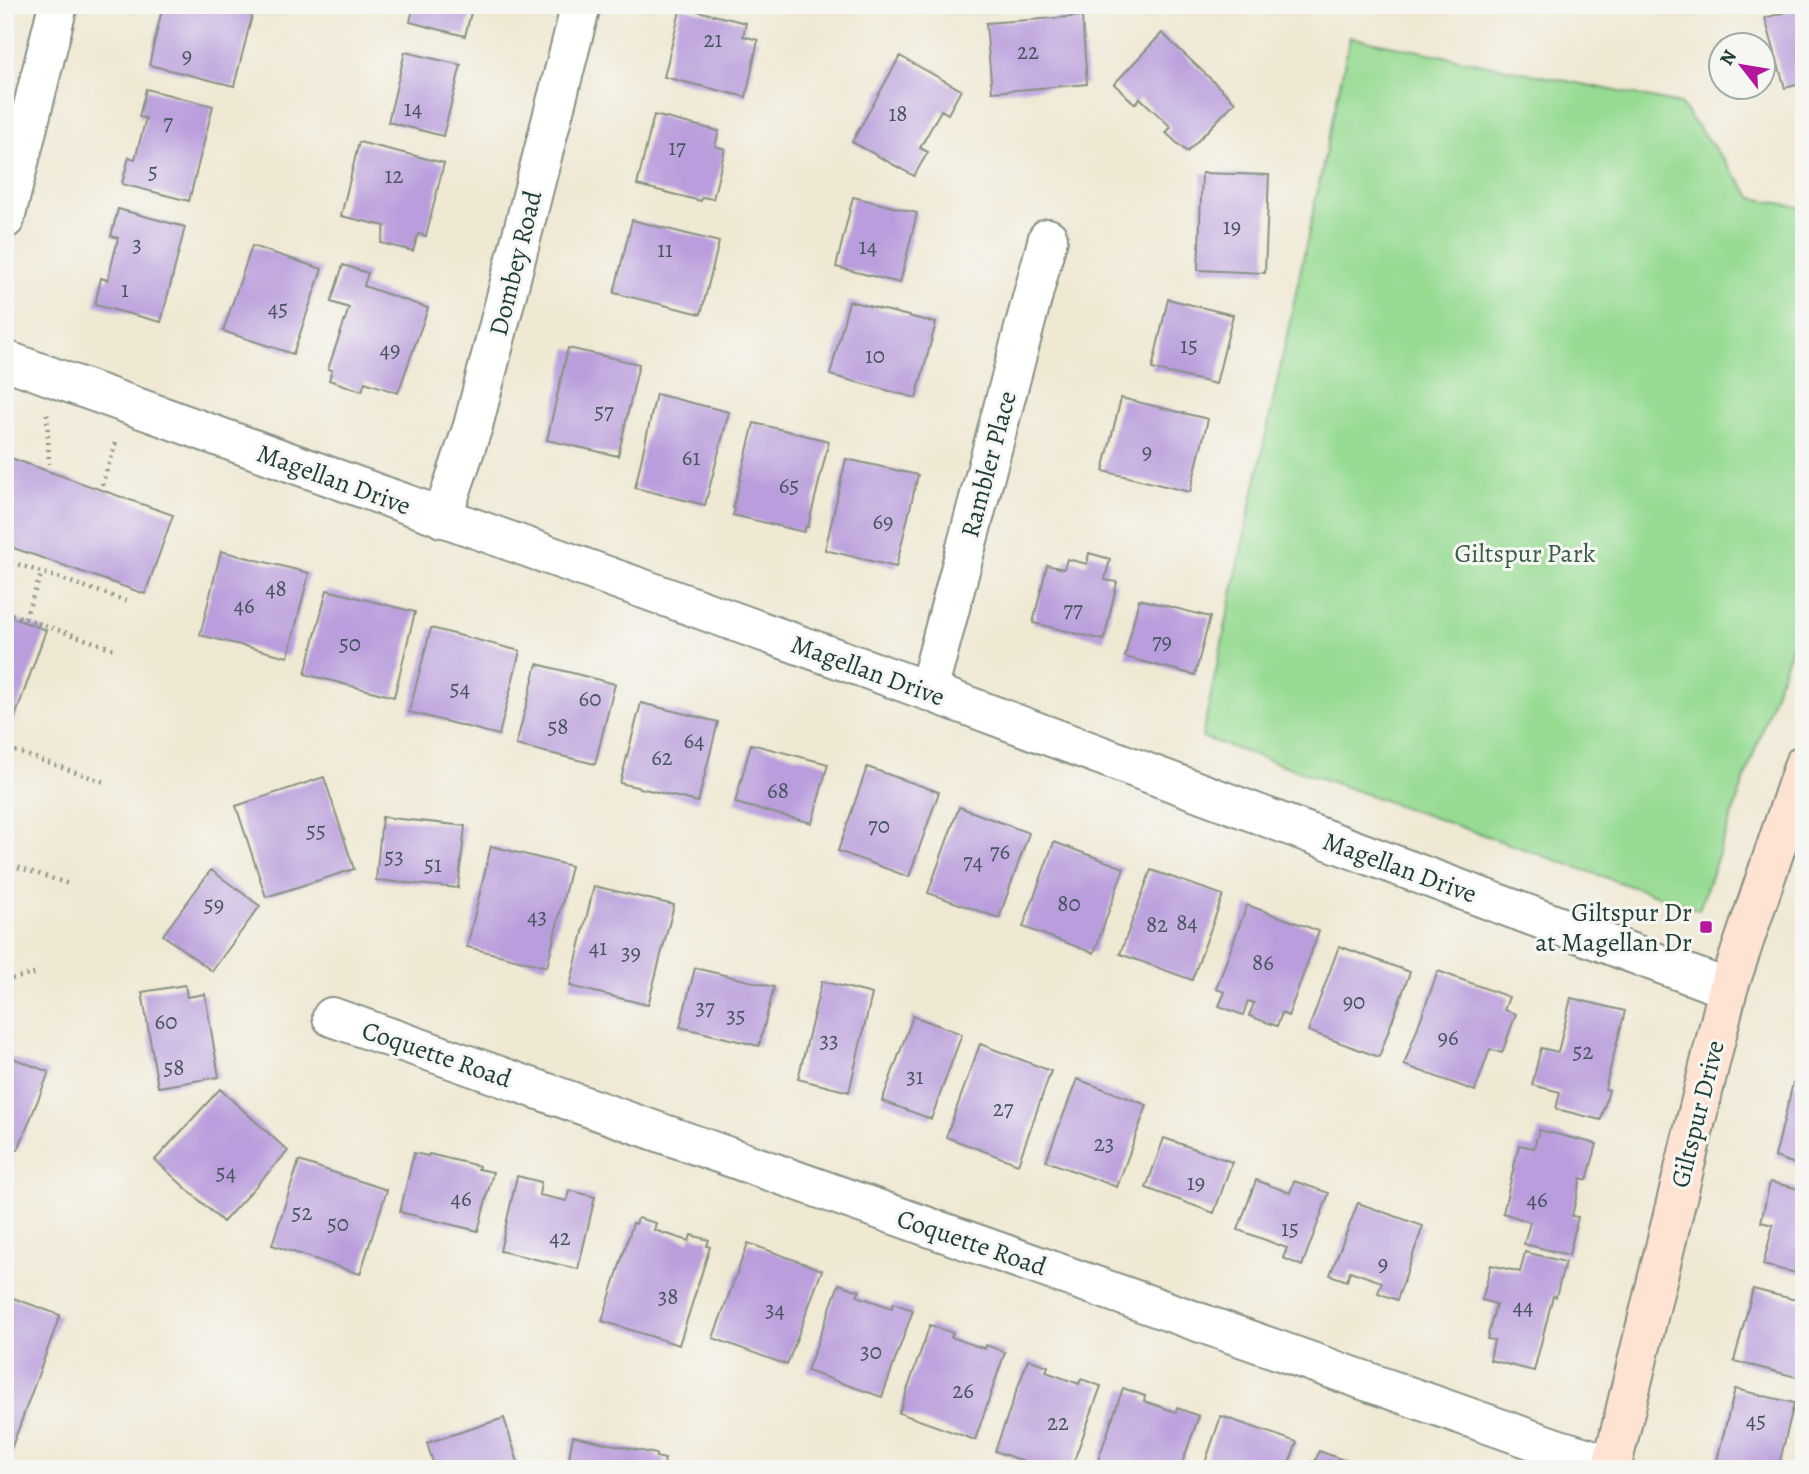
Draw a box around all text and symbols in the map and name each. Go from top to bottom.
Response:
house number: 21 [704,24,723,55]
north arrow [1708,32,1778,102]
house number: 22 [1017,36,1039,67]
house number: 9 [182,40,192,71]
text: N [1714,45,1743,70]
house number: 14 [404,93,422,124]
house number: 18 [888,98,908,129]
house number: 7 [163,107,173,138]
house number: 17 [668,132,686,163]
house number: 5 [148,156,158,187]
house number: 12 [385,160,403,191]
street label: Dombey Road [481,187,550,339]
house number: 19 [1223,211,1241,242]
house number: 3 [132,229,142,260]
house number: 14 [859,231,877,262]
house number: 11 [657,234,673,265]
house number: 1 [121,274,129,305]
house number: 45 [268,293,288,324]
house number: 15 [1180,330,1198,361]
house number: 49 [380,334,400,365]
house number: 10 [865,340,885,371]
street label: Rambler Place [952,387,1025,541]
house number: 57 [594,396,614,427]
street label: Magellan Drive [252,435,416,523]
house number: 9 [1142,436,1152,467]
house number: 61 [682,442,700,473]
house number: 65 [779,470,799,501]
house number: 69 [872,506,894,537]
park label: Giltspur Park [1454,536,1596,571]
house number: 48 [265,573,287,604]
house number: 46 [233,590,255,621]
house number: 77 [1063,594,1083,625]
street label: Magellan Drive [786,626,950,714]
house number: 79 [1152,626,1172,657]
house number: 50 [339,628,361,659]
house number: 54 [450,673,470,704]
house number: 60 [579,683,601,714]
house number: 58 [547,711,569,742]
house number: 64 [683,725,705,756]
house number: 62 [651,742,673,773]
house number: 68 [767,775,789,806]
house number: 70 [868,810,890,841]
house number: 55 [306,815,326,846]
street label: Magellan Drive [1318,823,1482,911]
house number: 76 [990,836,1010,867]
house number: 53 [384,841,404,872]
house number: 74 [963,846,983,877]
house number: 51 [424,849,442,880]
house number: 80 [1057,888,1081,919]
house number: 59 [204,889,224,920]
place label: Giltspur Dr at Magellan Dr [1535,895,1692,960]
house number: 43 [527,901,547,932]
house number: 84 [1176,907,1198,938]
house number: 82 [1146,909,1168,940]
marker: Giltspur Dr at Magellan Dr [1698,919,1714,935]
house number: 41 [589,932,607,963]
house number: 39 [621,937,641,968]
house number: 86 [1252,947,1274,978]
house number: 90 [1343,986,1365,1017]
house number: 37 [695,992,715,1023]
house number: 35 [726,1000,746,1031]
house number: 60 [155,1006,177,1037]
street label: Coquette Road [357,1013,516,1096]
house number: 96 [1437,1022,1459,1053]
house number: 33 [819,1025,839,1056]
house number: 52 [1573,1036,1593,1067]
street label: Giltspur Drive [1662,1037,1733,1192]
house number: 58 [163,1052,185,1083]
house number: 31 [906,1061,924,1092]
house number: 27 [993,1093,1014,1124]
house number: 23 [1094,1128,1114,1159]
house number: 54 [216,1157,236,1188]
house number: 19 [1187,1167,1205,1198]
house number: 46 [450,1183,472,1214]
house number: 46 [1526,1184,1548,1215]
house number: 52 [292,1197,312,1228]
street label: Coquette Road [892,1201,1051,1284]
house number: 50 [327,1208,349,1239]
house number: 15 [1281,1213,1299,1244]
house number: 42 [549,1222,571,1253]
house number: 9 [1378,1248,1388,1279]
house number: 38 [658,1281,678,1312]
house number: 44 [1513,1291,1533,1322]
house number: 34 [765,1294,785,1325]
house number: 30 [860,1336,882,1367]
house number: 26 [952,1375,974,1406]
house number: 45 [1746,1405,1766,1436]
house number: 22 [1047,1407,1069,1438]

